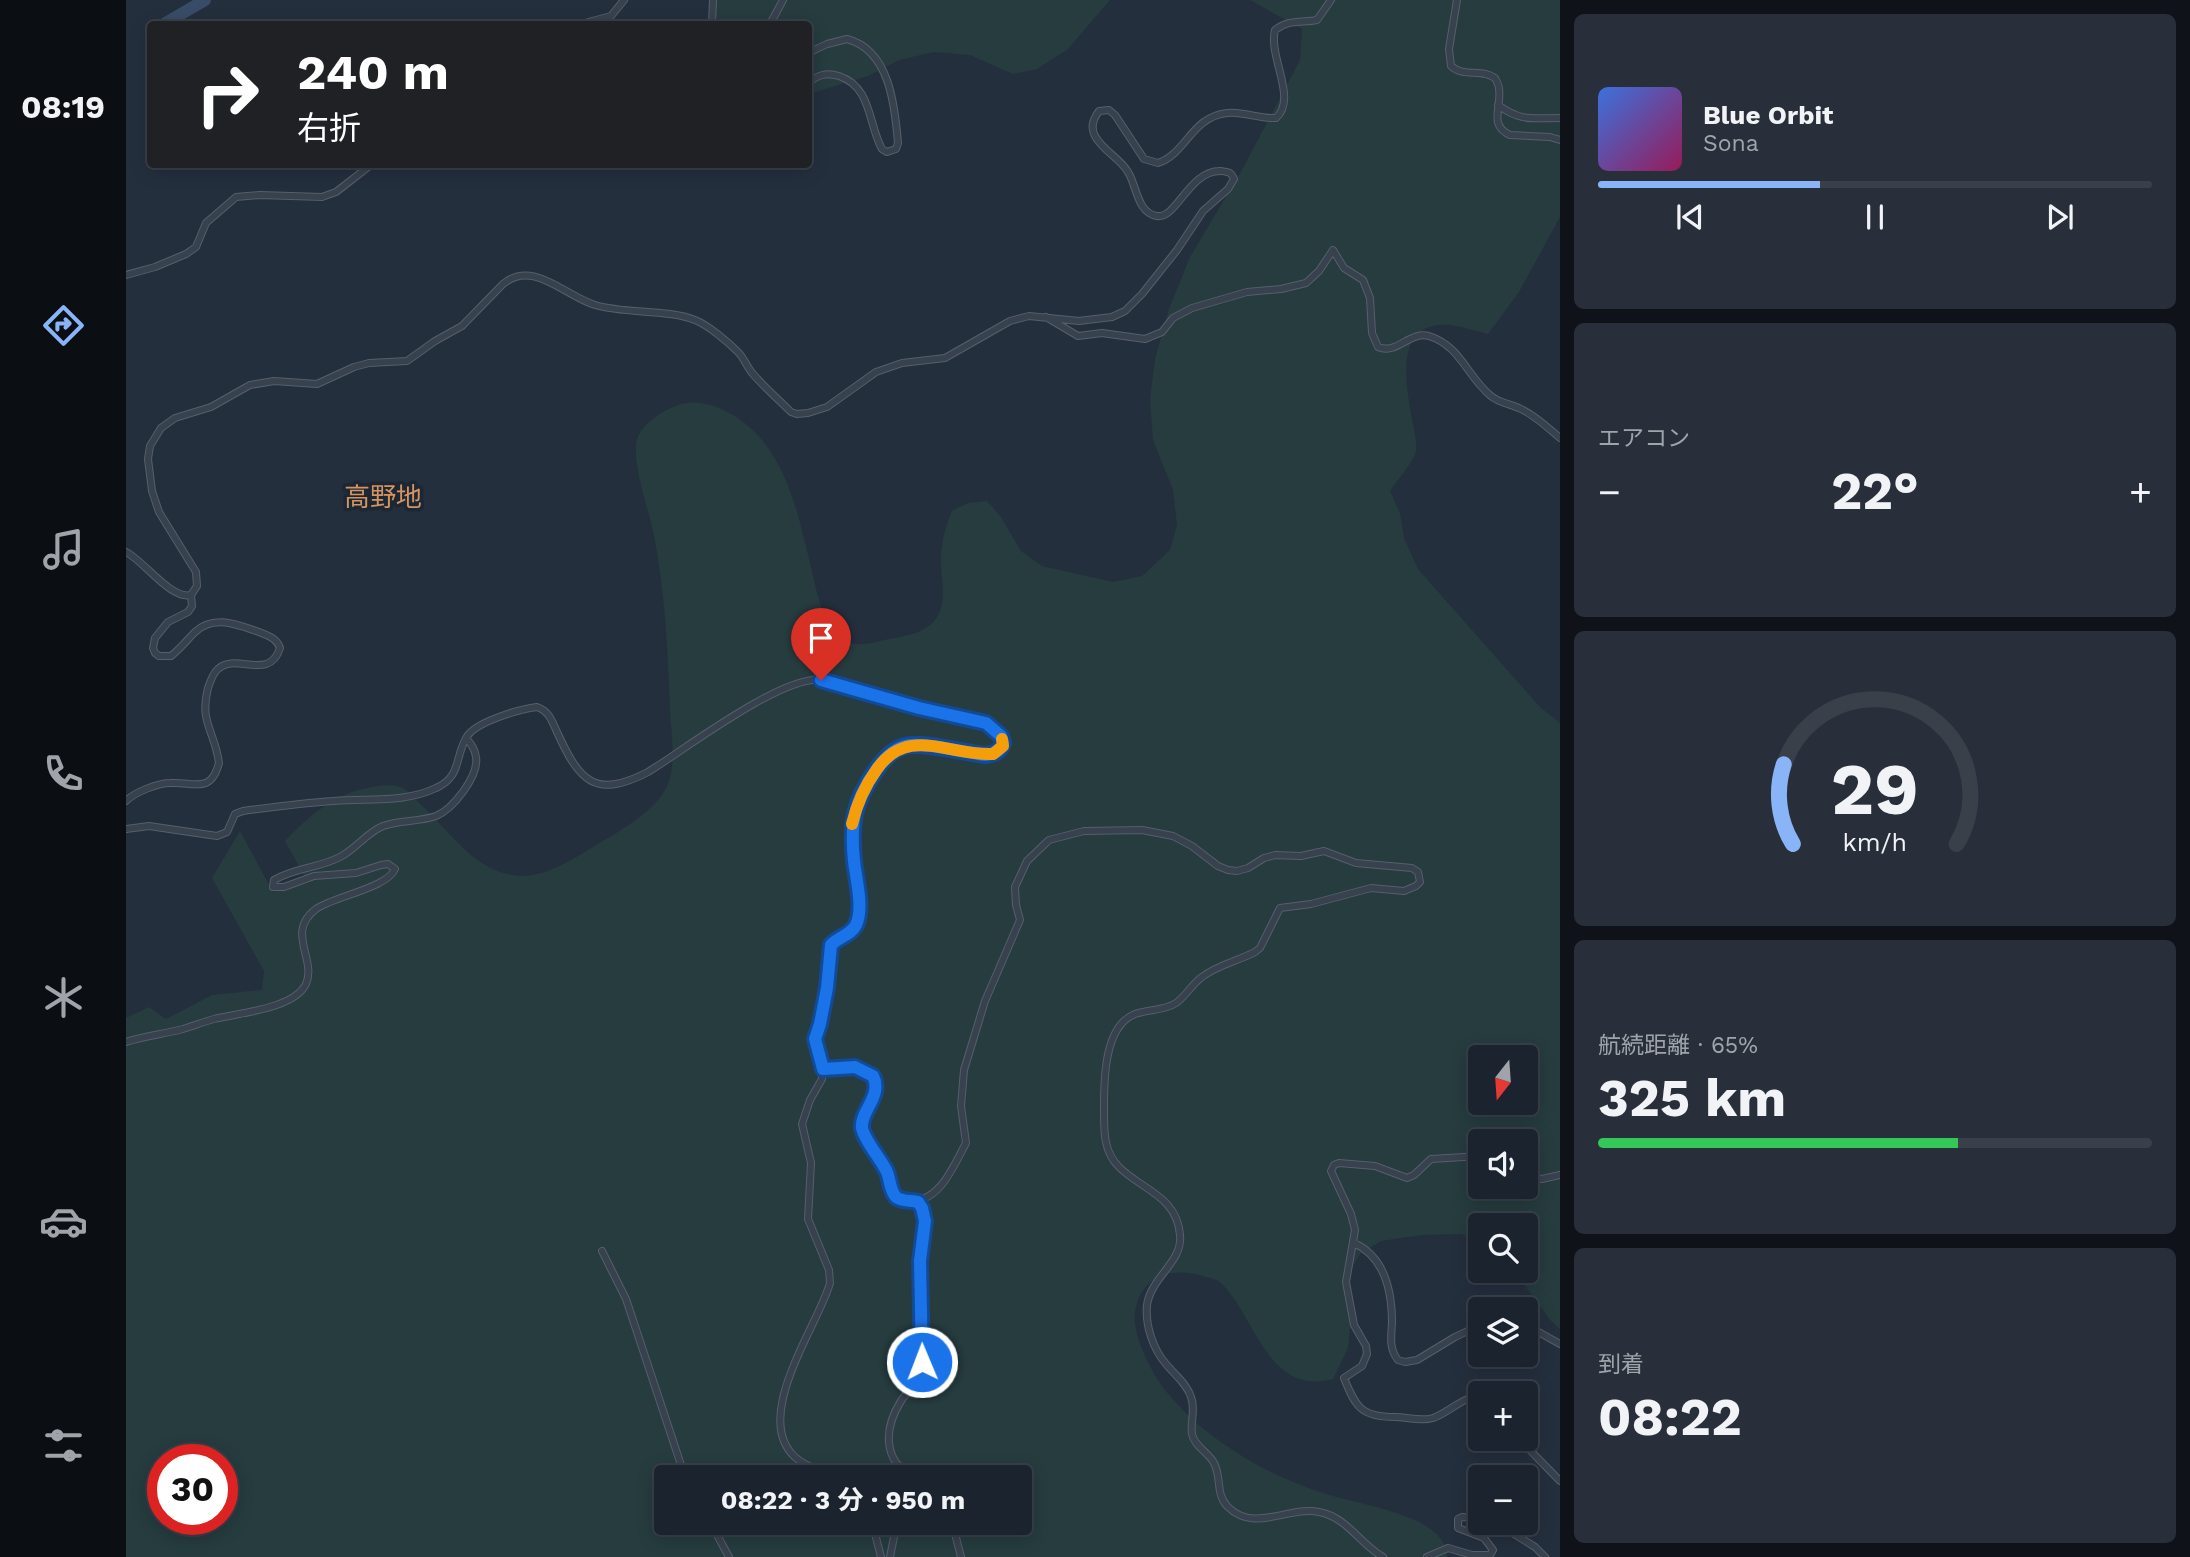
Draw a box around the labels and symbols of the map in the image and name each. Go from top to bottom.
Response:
district label: 高野地 [344,482,422,512]
pin [791,608,851,680]
north arrow [1468,1045,1538,1115]
position arrow [885,1325,959,1399]
speed limit sign: 30 [147,1444,238,1535]

